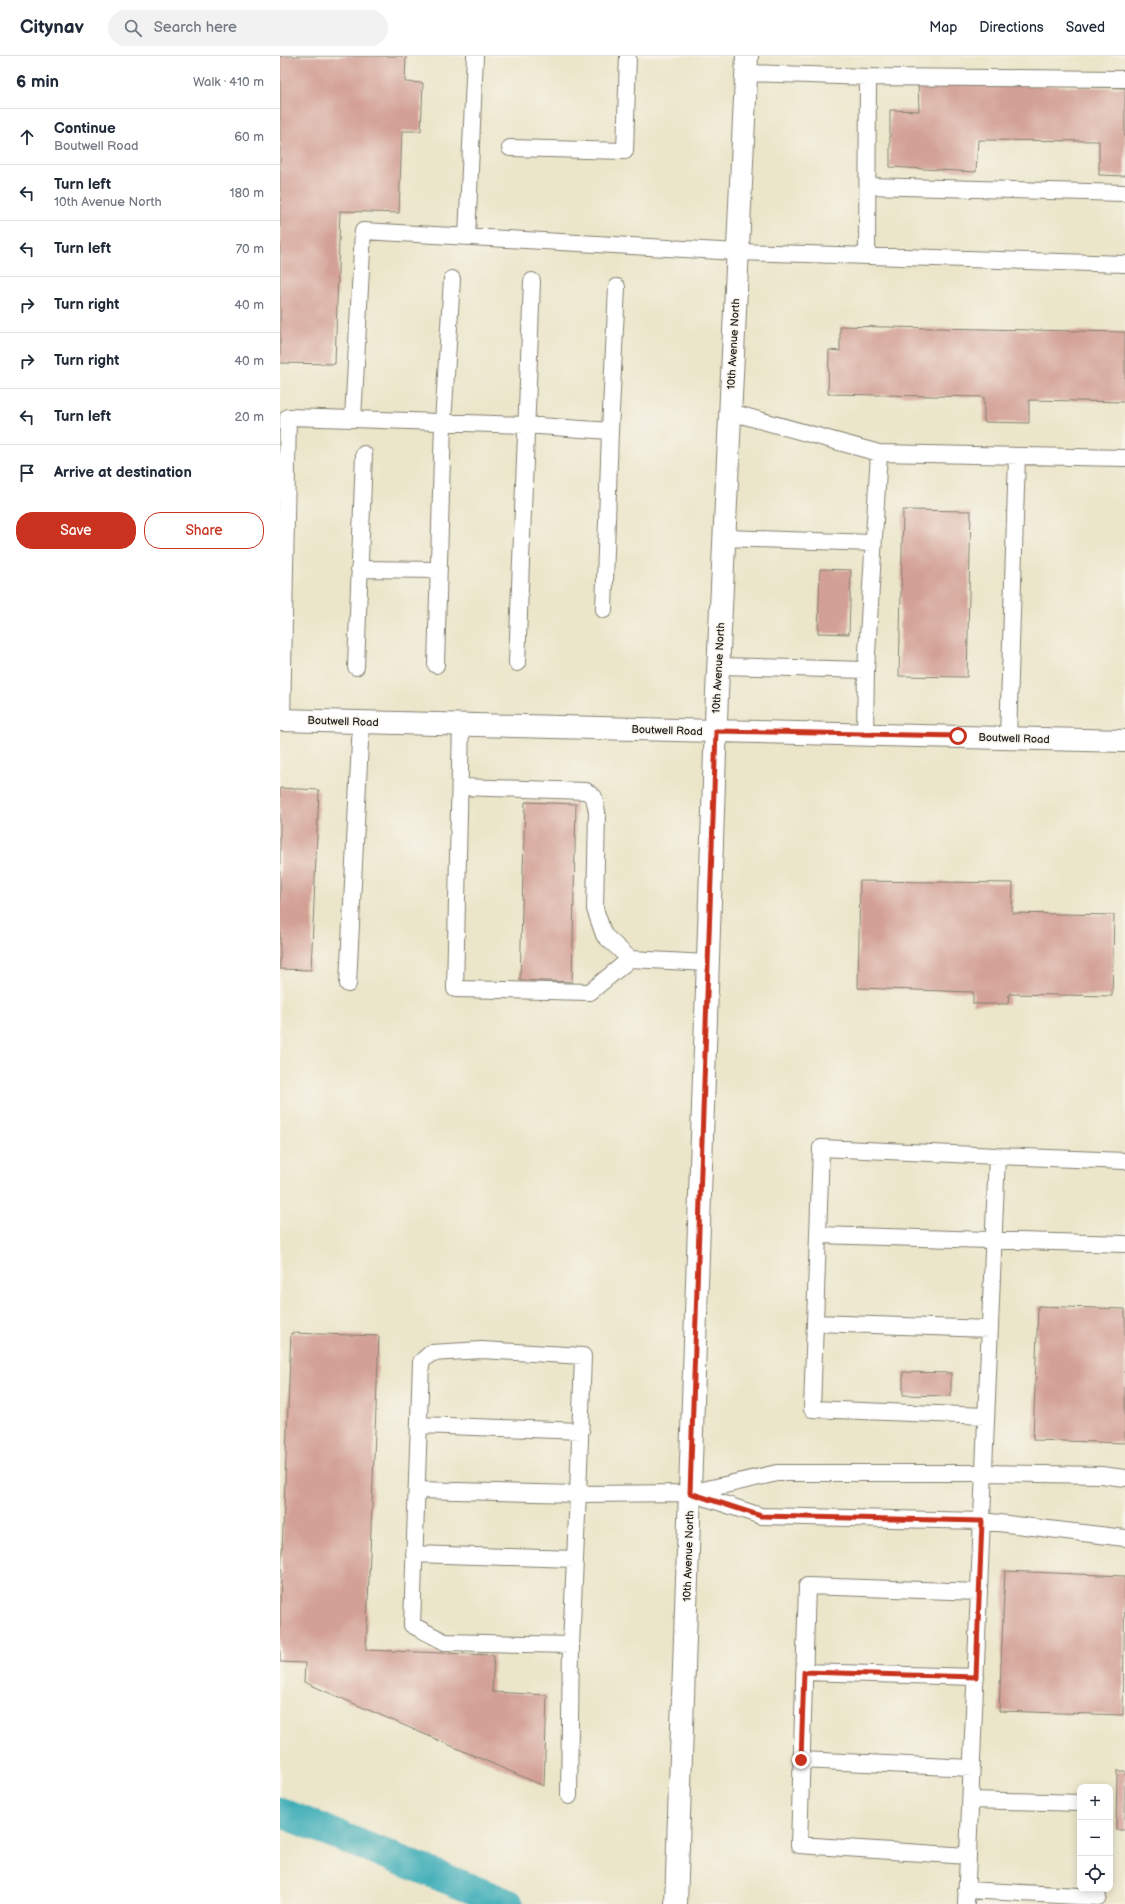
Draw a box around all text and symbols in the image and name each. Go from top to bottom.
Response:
search box [108,10,388,46]
text: Citynav [20,16,84,39]
icon: search [122,17,144,39]
text: Search here [154,18,237,37]
text: Map [929,19,957,36]
text: Directions [979,19,1044,36]
text: Saved [1066,19,1105,36]
text: 6 min [16,72,59,92]
text: Walk · 410 m [193,74,264,90]
text: Continue [54,119,116,138]
icon: ahead [16,126,38,148]
text: 60 m [234,129,264,145]
text: Boutwell Road [54,138,138,154]
text: Turn left [54,175,111,194]
icon: left [16,182,38,204]
text: 180 m [229,185,264,201]
text: 10th Avenue North [54,194,162,210]
icon: left [16,238,38,260]
text: Turn left [54,239,111,258]
text: 70 m [236,241,264,257]
icon: right [16,294,38,316]
text: Turn right [54,295,119,314]
text: 40 m [234,297,264,313]
street label: 10th Avenue North [725,298,742,390]
icon: right [16,350,38,372]
text: Turn right [54,351,119,370]
text: 40 m [234,353,264,369]
icon: left [16,406,38,428]
text: Turn left [54,407,111,426]
text: 20 m [234,409,264,425]
icon: arrive [16,462,38,484]
text: Arrive at destination [54,463,192,482]
button: Save [16,512,136,549]
button: Share [144,512,264,549]
street label: 10th Avenue North [710,622,727,714]
street label: Boutwell Road [307,714,379,729]
street label: Boutwell Road [631,723,703,738]
route start [949,727,967,745]
street label: Boutwell Road [978,731,1050,746]
street label: 10th Avenue North [680,1510,697,1602]
route end [792,1751,810,1769]
map controls [1077,1784,1113,1892]
button: + [1077,1784,1113,1820]
button: − [1077,1820,1113,1856]
button: locate [1077,1856,1113,1892]

